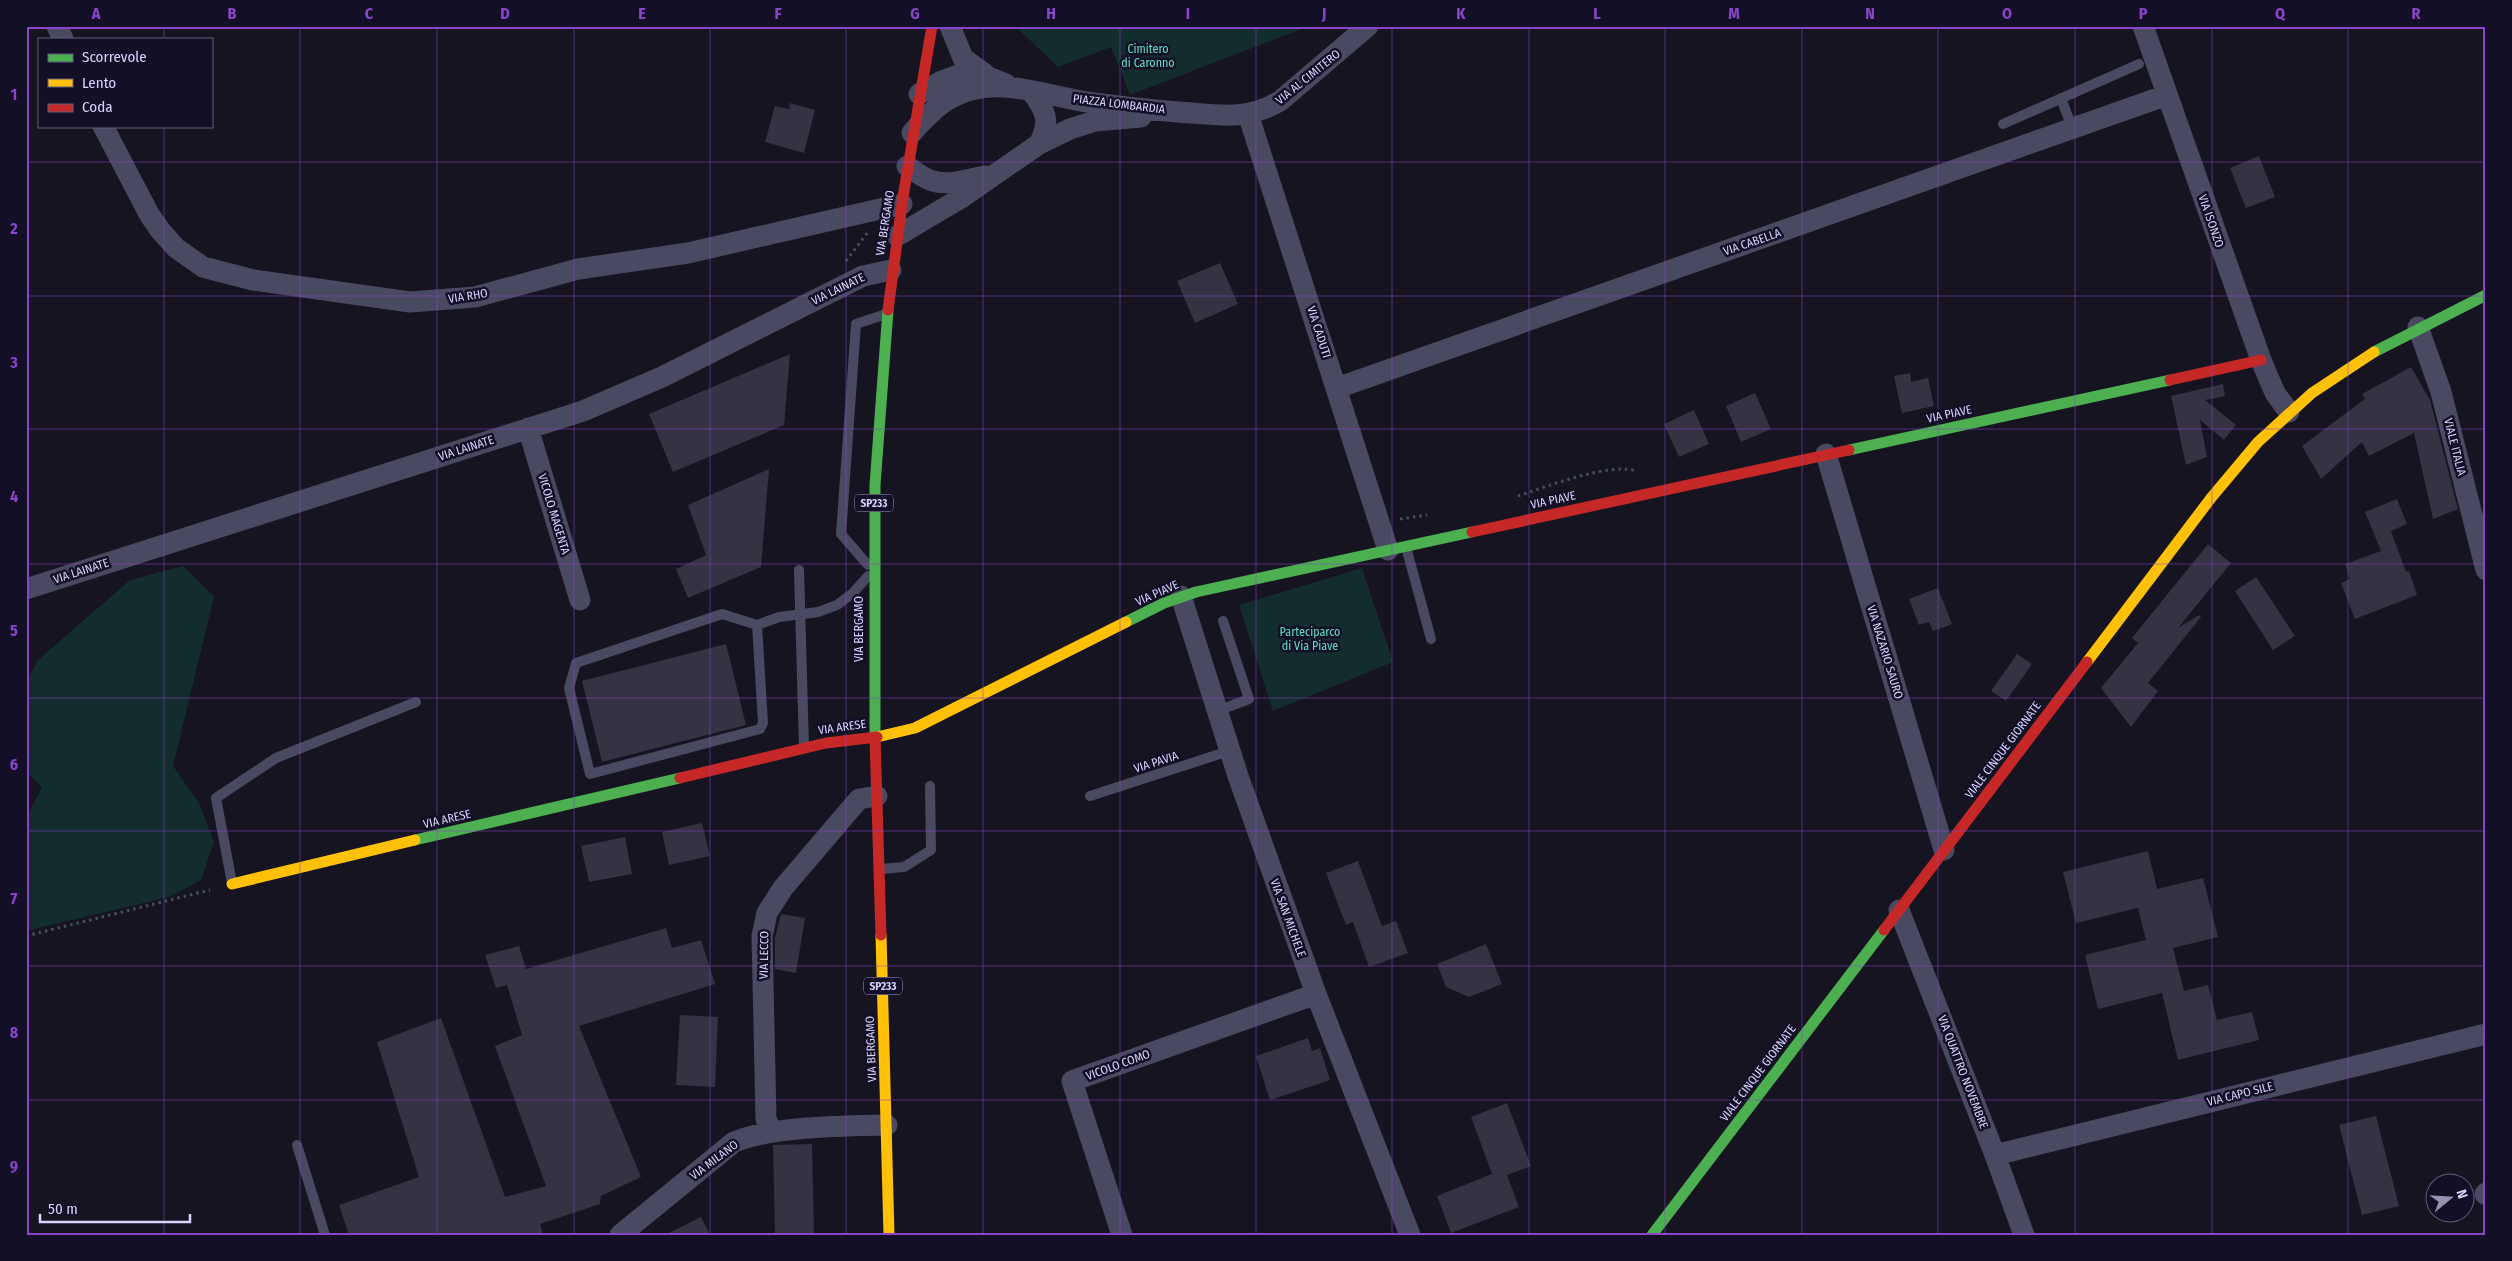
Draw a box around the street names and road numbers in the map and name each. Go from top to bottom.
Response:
street label: VIA AL CIMITERO [1273,47,1343,107]
street label: PIAZZA LOMBARDIA [1072,91,1167,117]
street label: VIA BERGAMO [873,189,897,257]
street label: VIA ISONZO [2195,193,2227,249]
street label: VIA CABELLA [1721,225,1783,258]
street label: VIA LAINATE [809,270,867,308]
street label: VIA RHO [447,286,489,306]
street label: VIA CADUTI [1304,304,1334,360]
street label: VIA PIAVE [1925,402,1973,426]
street label: VIALE ITALIA [2441,417,2469,478]
street label: VIA LAINATE [437,432,496,464]
street label: VICOLO MAGENTA [535,472,573,557]
street label: VIA PIAVE [1529,488,1577,512]
road number: SP233 [855,494,893,512]
street label: VIA LAINATE [52,555,111,587]
street label: VIA PIAVE [1133,577,1181,609]
street label: VIA BERGAMO [852,596,866,662]
street label: VIA NAZARIO SAURO [1864,604,1906,700]
street label: VIALE CINQUE GIORNATE [1962,699,2044,801]
street label: VIA ARESE [817,717,867,737]
street label: VIA PAVIA [1132,748,1181,776]
street label: VIA ARESE [422,807,472,831]
street label: VIA SAN MICHELE [1267,877,1309,959]
street label: VIA LECCO [757,931,771,979]
road number: SP233 [864,978,902,994]
street label: VIA QUATTRO NOVEMBRE [1935,1013,1991,1131]
street label: VIA BERGAMO [863,1016,879,1082]
street label: VIALE CINQUE GIORNATE [1717,1022,1799,1124]
street label: VICOLO COMO [1084,1047,1152,1083]
street label: VIA CAPO SILE [2206,1079,2275,1109]
street label: VIA MILANO [687,1137,741,1183]

